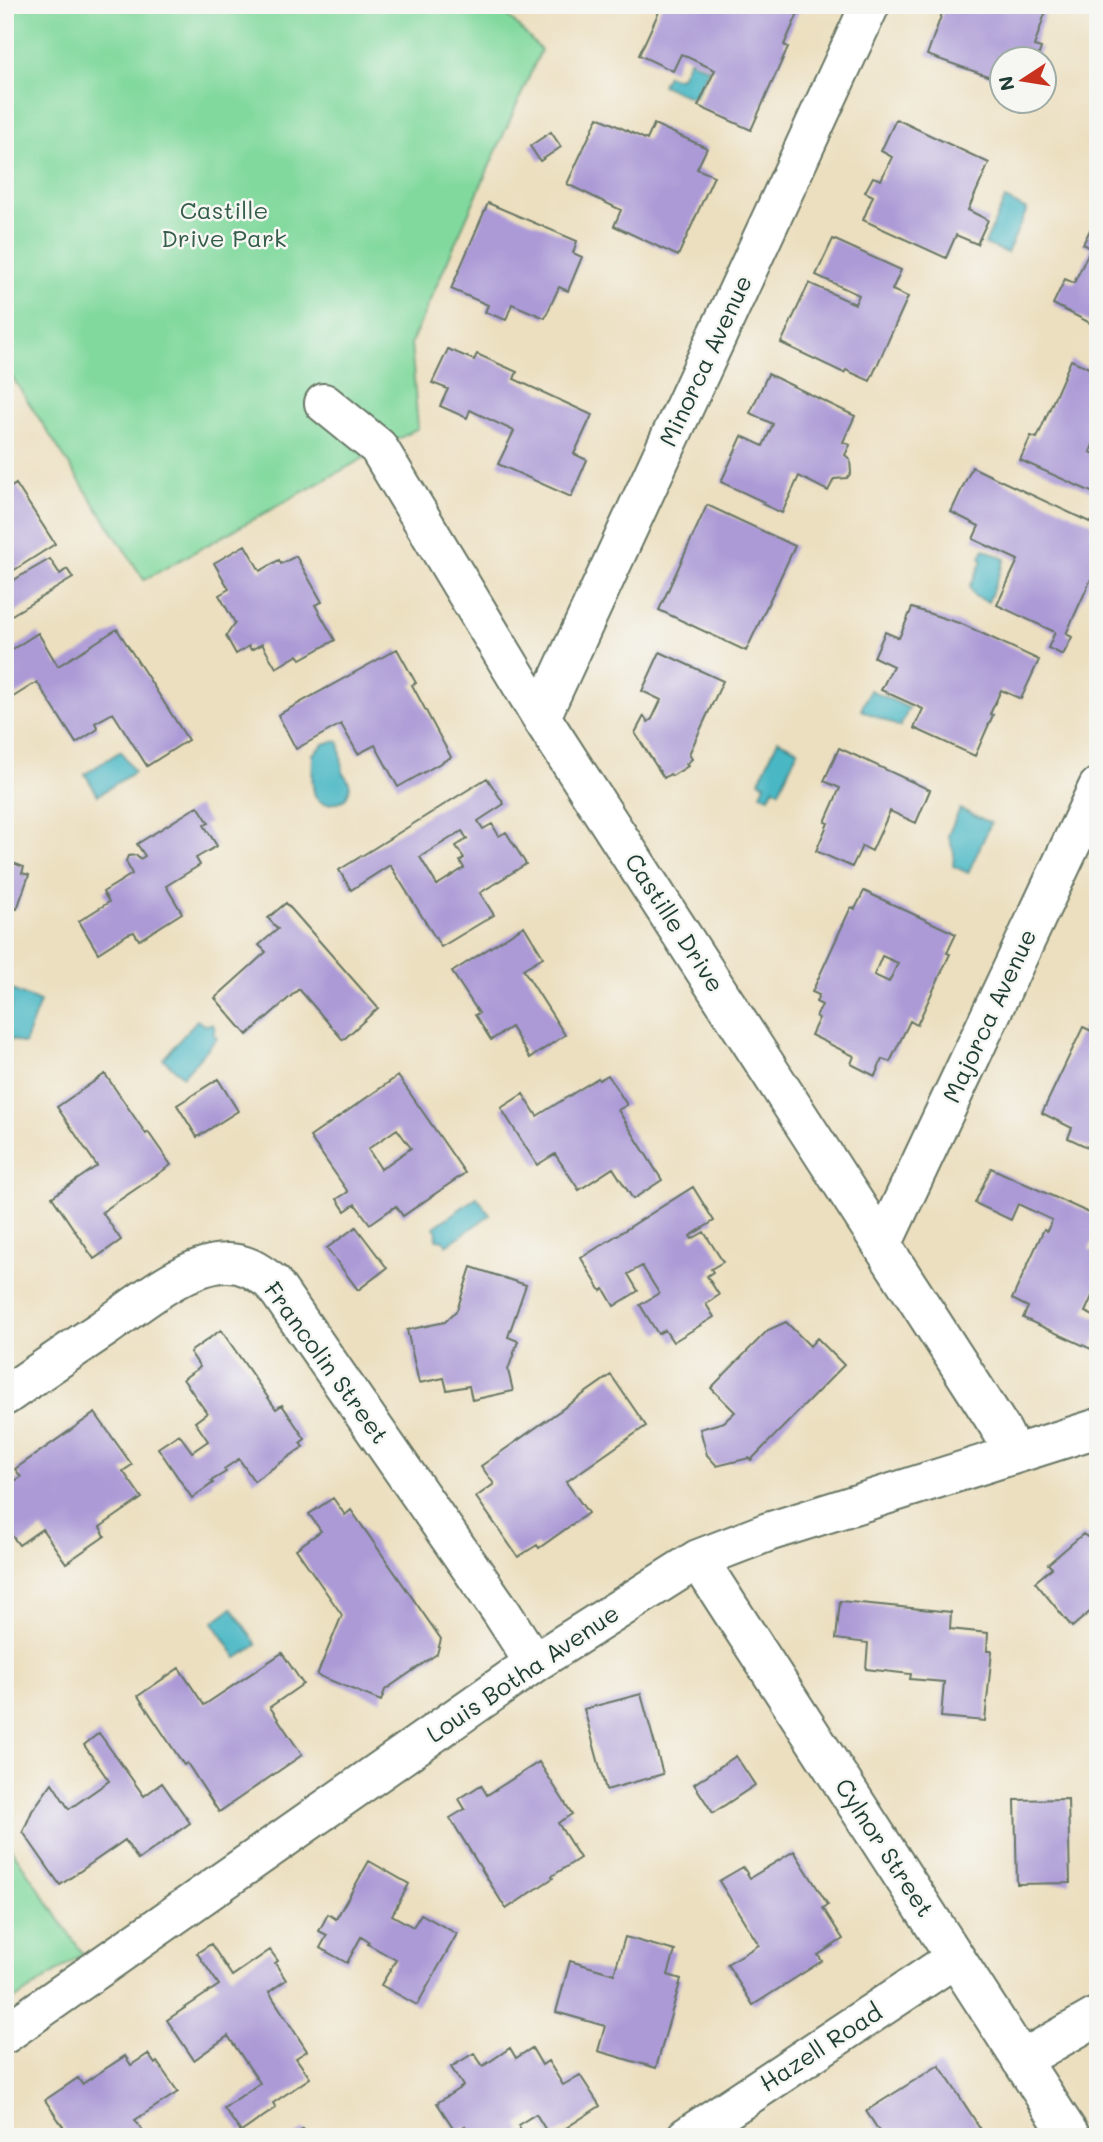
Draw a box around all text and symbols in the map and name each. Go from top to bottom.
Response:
north arrow [988,46,1058,116]
text: N [992,74,1020,93]
park label: Castille Drive Park [161,194,287,253]
street label: Minorca Avenue [651,270,758,451]
street label: Castille Drive [619,847,732,998]
street label: Majorca Avenue [935,924,1042,1107]
street label: Francolin Street [258,1275,396,1449]
street label: Louis Botha Avenue [420,1597,624,1749]
street label: Cylnor Street [829,1772,942,1922]
street label: Hazell Road [753,1996,887,2098]

